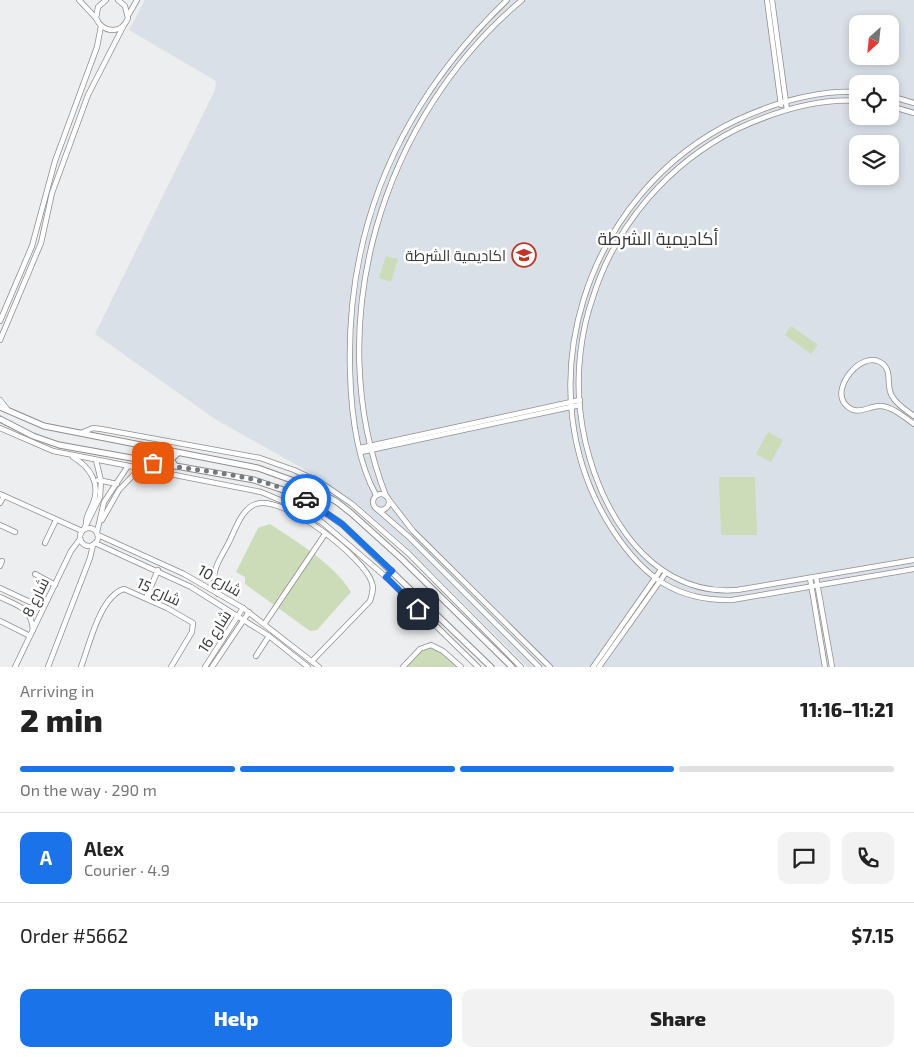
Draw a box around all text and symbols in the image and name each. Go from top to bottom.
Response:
north arrow [849,15,899,65]
map controls [849,15,899,185]
button: locate [849,75,899,125]
button: layers [849,135,899,185]
district label: أكاديمية الشرطة [598,227,719,250]
school or university icon: اكاديمية الشرطة [511,242,537,268]
place label: اكاديمية الشرطة [405,246,506,265]
pin [132,442,174,484]
icon: bag [139,449,167,477]
courier [281,474,331,524]
icon: car [292,485,320,513]
street label: شارع 10 [193,560,245,602]
street label: شارع 15 [133,573,184,612]
street label: شارع 8 [18,574,55,621]
pin [397,588,439,630]
icon: home [404,595,432,623]
street label: شارع 16 [194,606,237,657]
text: Arriving in [20,681,94,700]
text: 11:16–11:21 [800,698,894,721]
text: 2 min [20,700,103,738]
text: On the way · 290 m [20,780,157,799]
button: chat [778,832,830,884]
button: phone [842,832,894,884]
text: Alex [84,837,124,860]
text: A [40,846,52,869]
text: Courier · 4.9 [84,860,170,879]
text: Order #5662 [20,924,128,947]
text: $7.15 [851,924,894,947]
button: Help [20,989,452,1047]
button: Share [462,989,894,1047]

